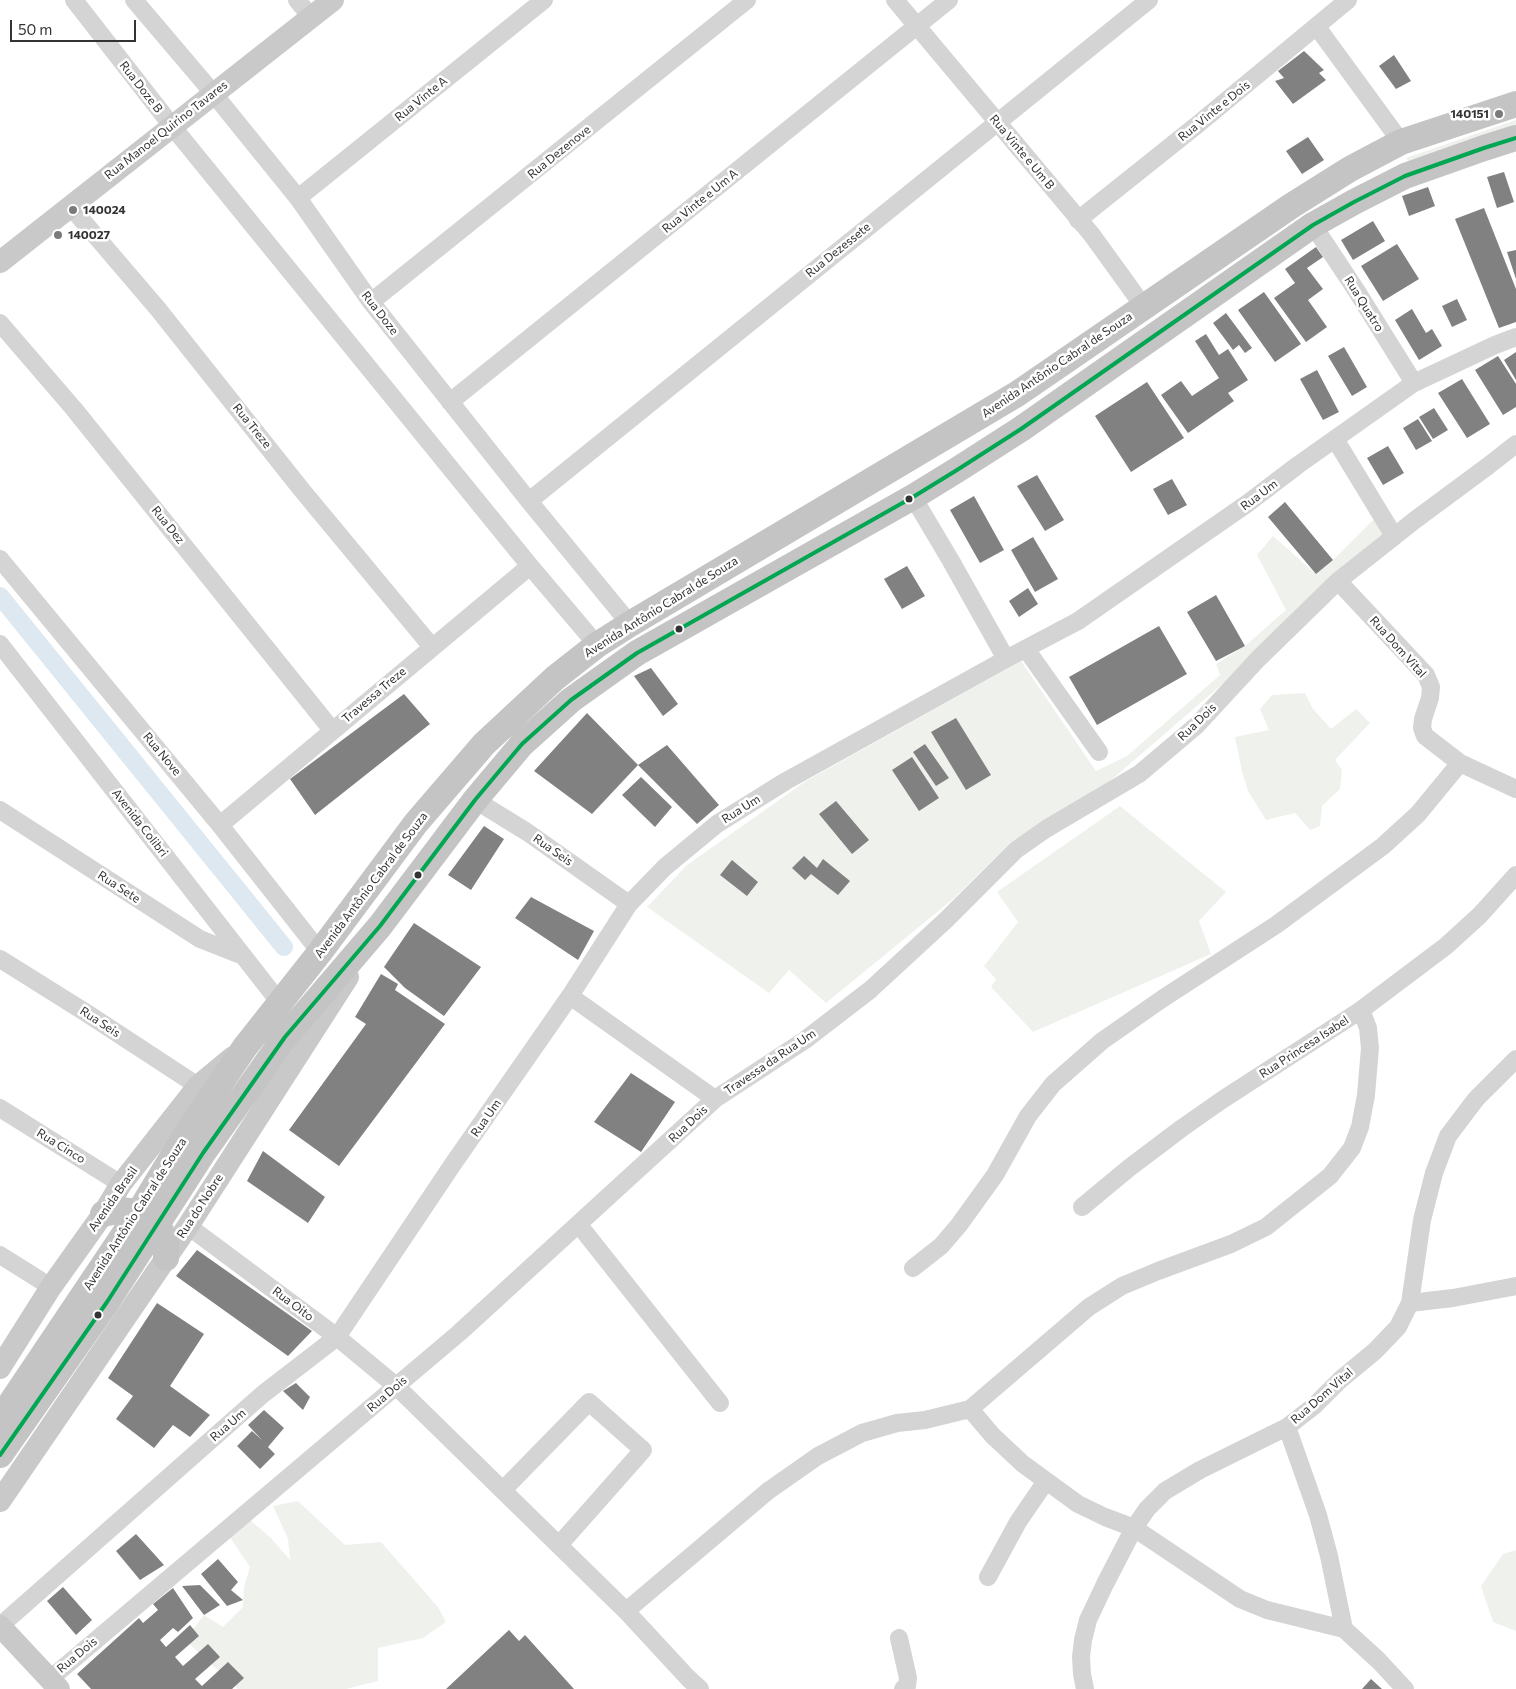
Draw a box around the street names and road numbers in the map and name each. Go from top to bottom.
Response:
street label: Rua Doze B [116,58,166,116]
street label: Rua Vinte A [392,74,450,124]
street label: Rua Manoel Quirino Tavares [102,78,230,182]
street label: Rua Vinte e Dois [1175,78,1253,144]
street label: Rua Vinte e Um B [987,112,1057,192]
street label: Rua Dezenove [525,122,593,182]
street label: Rua Vinte e Um A [659,166,741,236]
street label: Rua Dezessete [803,220,873,280]
street label: Rua Quatro [1341,274,1387,334]
street label: Rua Doze [358,288,402,338]
street label: Avenida Antônio Cabral de Souza [979,309,1135,421]
street label: Rua Treze [230,401,274,451]
street label: Rua Um [1238,476,1280,514]
street label: Rua Dez [148,503,188,547]
street label: Avenida Antônio Cabral de Souza [581,554,741,660]
street label: Rua Dom Vital [1367,613,1429,681]
street label: Travessa Treze [339,664,409,726]
street label: Rua Dois [1175,700,1219,744]
street label: Rua Nove [140,730,184,778]
street label: Avenida Colibri [109,786,171,860]
street label: Rua Um [719,792,763,826]
street label: Avenida Antônio Cabral de Souza [311,809,431,961]
street label: Rua Seis [530,831,576,869]
street label: Rua Sete [95,868,143,906]
street label: Rua Seis [77,1004,123,1040]
street label: Rua Princesa Isabel [1257,1013,1351,1081]
street label: Travessa da Rua Um [722,1026,818,1098]
street label: Rua Um [468,1096,504,1140]
street label: Rua Dois [666,1102,710,1146]
street label: Rua Cinco [34,1125,88,1167]
street label: Avenida Antônio Cabral de Souza [80,1135,190,1293]
street label: Avenida Brasil [85,1164,141,1234]
street label: Rua do Nobre [174,1171,226,1241]
street label: Rua Oito [269,1284,317,1324]
street label: Rua Dom Vital [1288,1365,1356,1427]
street label: Rua Dois [364,1373,410,1415]
street label: Rua Um [207,1406,249,1444]
street label: Rua Dois [54,1634,100,1676]

